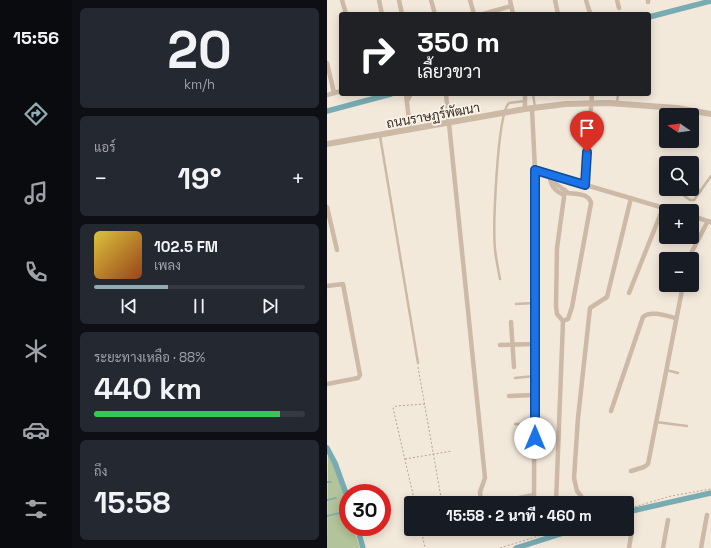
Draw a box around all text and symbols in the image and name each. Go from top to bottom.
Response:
text: 20 [167,17,232,83]
text: 350 m [417,24,500,60]
text: 15:56 [13,26,59,49]
icon: right [351,28,403,80]
text: เลี้ยวขวา [417,60,481,83]
text: km/h [184,76,215,93]
street label: ถนนราษฏร์พัฒนา [385,98,481,132]
icon: directions [22,100,50,128]
north arrow [659,108,699,148]
map controls [659,108,699,292]
pin [570,111,604,152]
icon: arrive [576,117,598,139]
text: แอร์ [94,139,115,156]
button: search [659,156,699,196]
text: 19° [178,159,221,198]
text: − [94,164,108,192]
text: + [291,164,305,192]
icon: music [22,179,50,207]
button: + [659,204,699,244]
text: 102.5 FM [154,237,218,256]
button: − [659,252,699,292]
text: เพลง [154,257,181,274]
icon: phone [22,258,50,286]
icon: previous [118,295,140,317]
icon: pause [188,295,210,317]
icon: next [259,295,281,317]
icon: climate [22,337,50,365]
text: ระยะทางเหลือ · 88% [94,349,205,366]
text: 440 km [94,369,202,408]
icon: car [22,416,50,444]
position arrow [514,417,556,459]
text: ถึง [94,463,107,480]
text: 15:58 [94,483,171,522]
speed limit sign: 30 [339,484,391,536]
icon: filters [22,495,50,523]
text: 15:58 · 2 นาที · 460 m [446,506,592,525]

